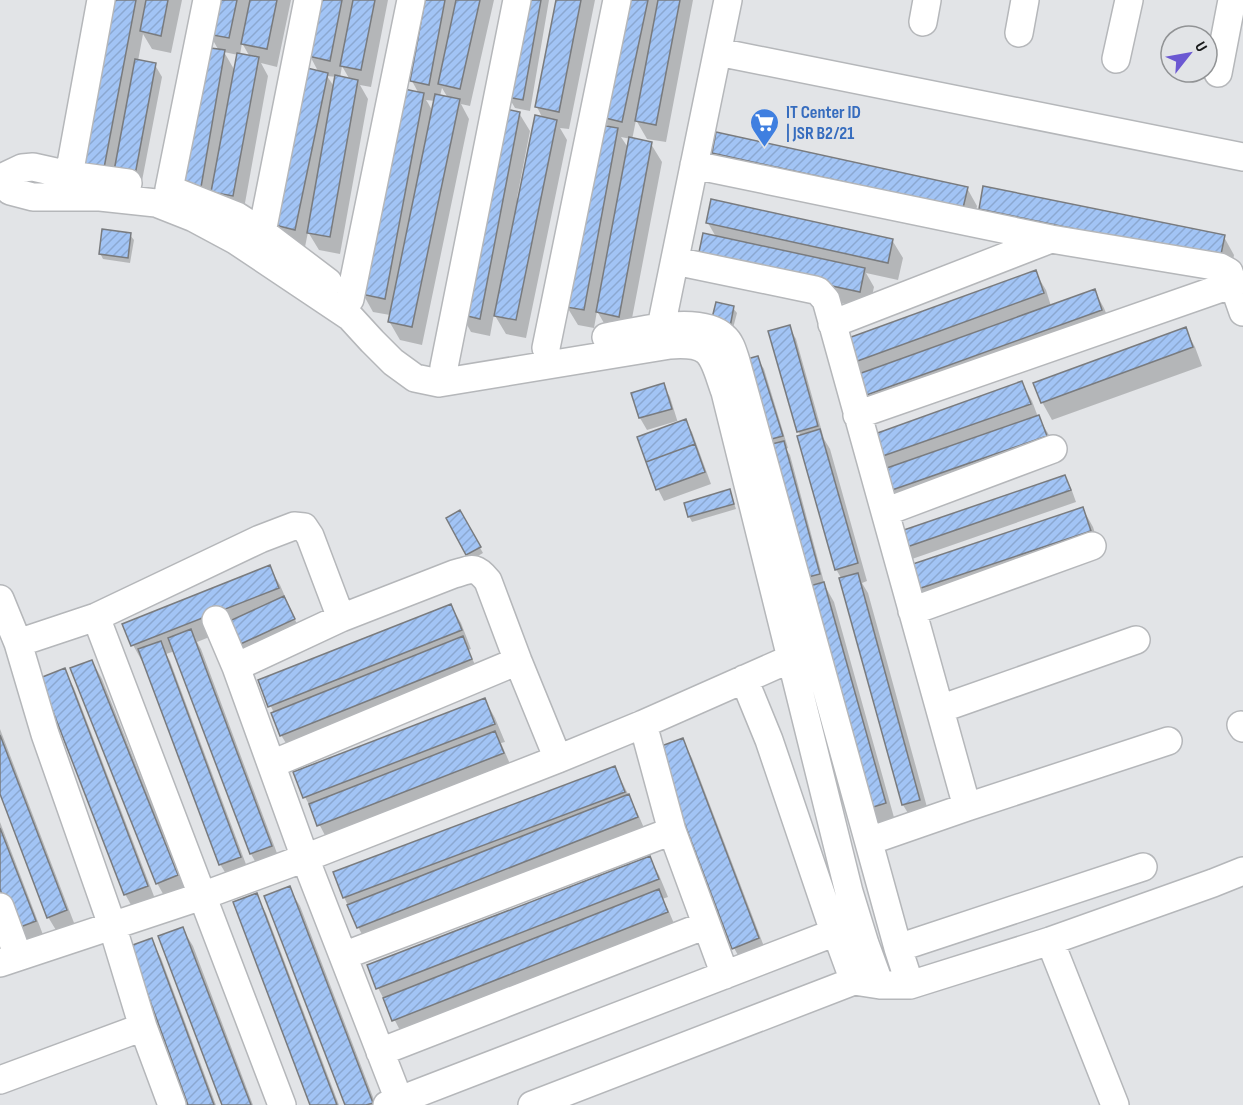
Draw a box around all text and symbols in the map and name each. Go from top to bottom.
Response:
north arrow [1159,24,1219,84]
text: U [1190,39,1211,56]
place label: IT Center ID | JSR B2/21 [786,102,861,144]
supermarket icon: IT Center ID | JSR B2/21 [749,106,781,148]

